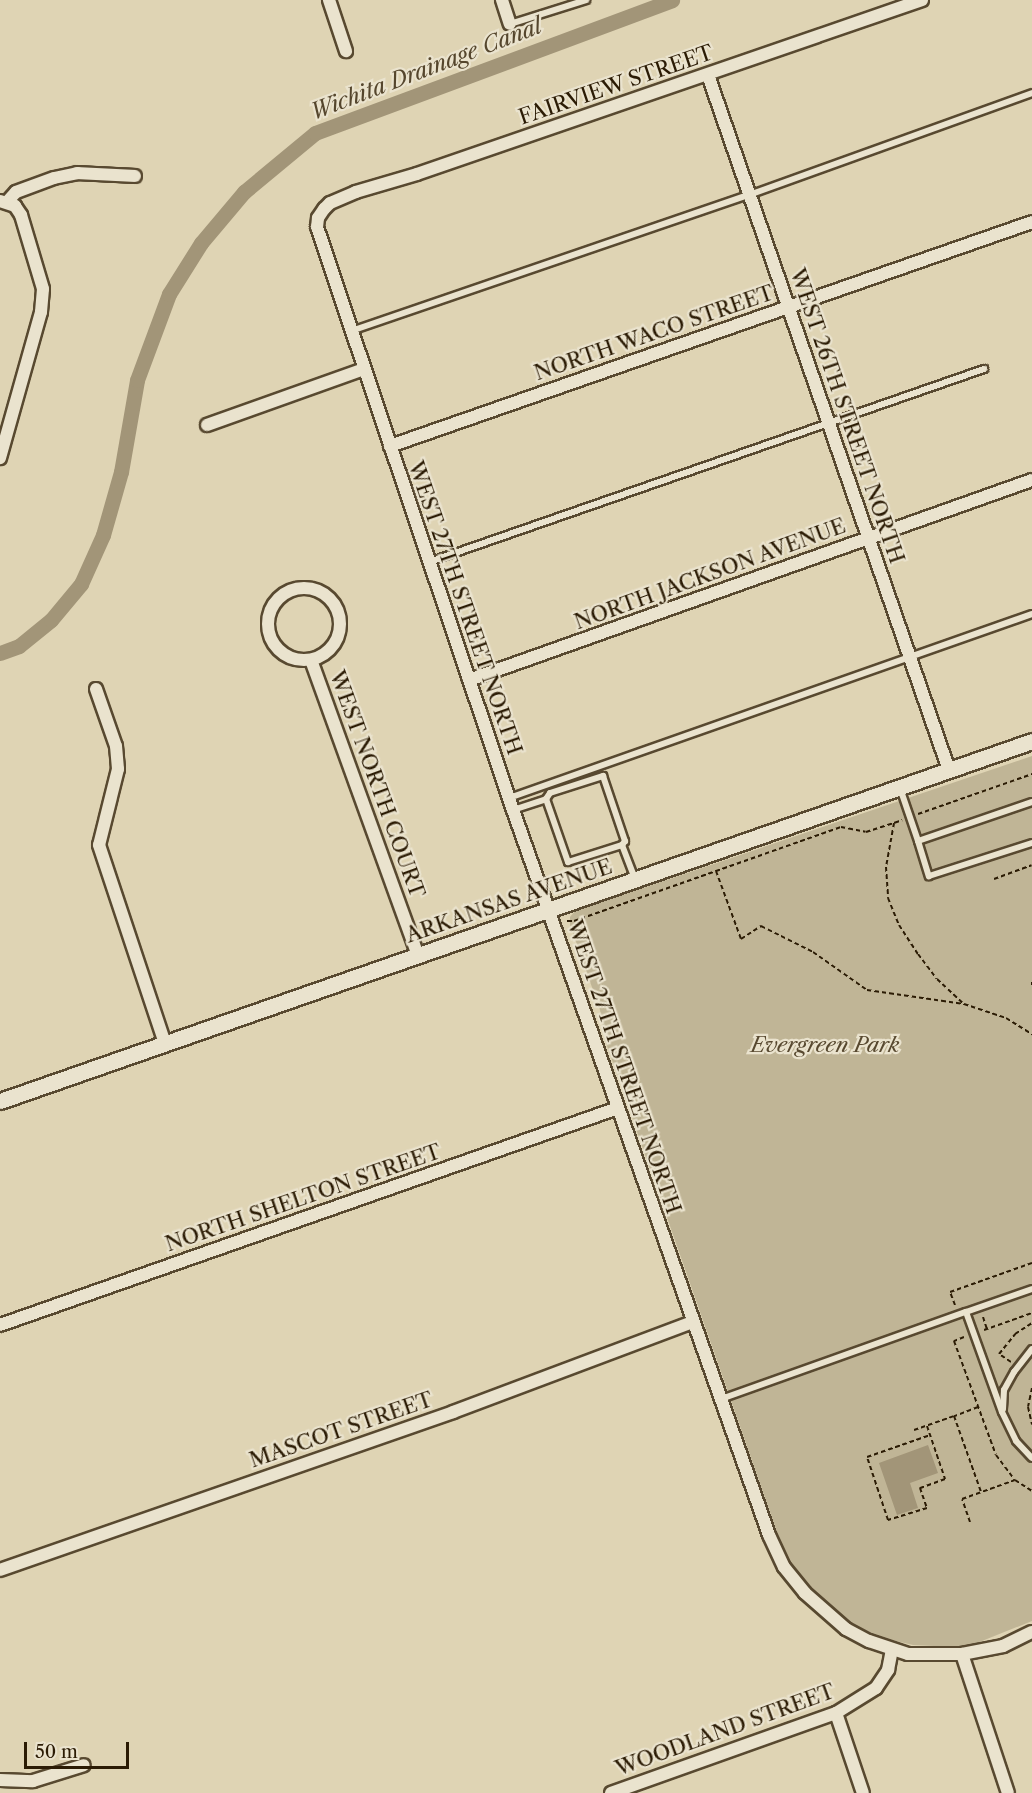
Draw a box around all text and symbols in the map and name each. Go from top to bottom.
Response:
water label: Wichita Drainage Canal [306,13,546,125]
street label: FAIRVIEW STREET [515,40,717,130]
street label: WEST 26TH STREET NORTH [784,265,910,567]
street label: NORTH WACO STREET [530,280,778,386]
street label: WEST 27TH STREET NORTH [403,457,527,759]
street label: NORTH JACKSON AVENUE [570,513,850,635]
street label: WEST NORTH COURT [324,667,430,901]
street label: ARKANSAS AVENUE [402,854,616,948]
street label: WEST 27TH STREET NORTH [562,916,686,1218]
park label: Evergreen Park [751,1032,899,1058]
street label: NORTH SHELTON STREET [162,1139,444,1257]
street label: MASCOT STREET [246,1387,436,1473]
street label: WOODLAND STREET [612,1679,838,1781]
scale bar [27,1730,132,1768]
text: 50 m [35,1741,78,1763]

